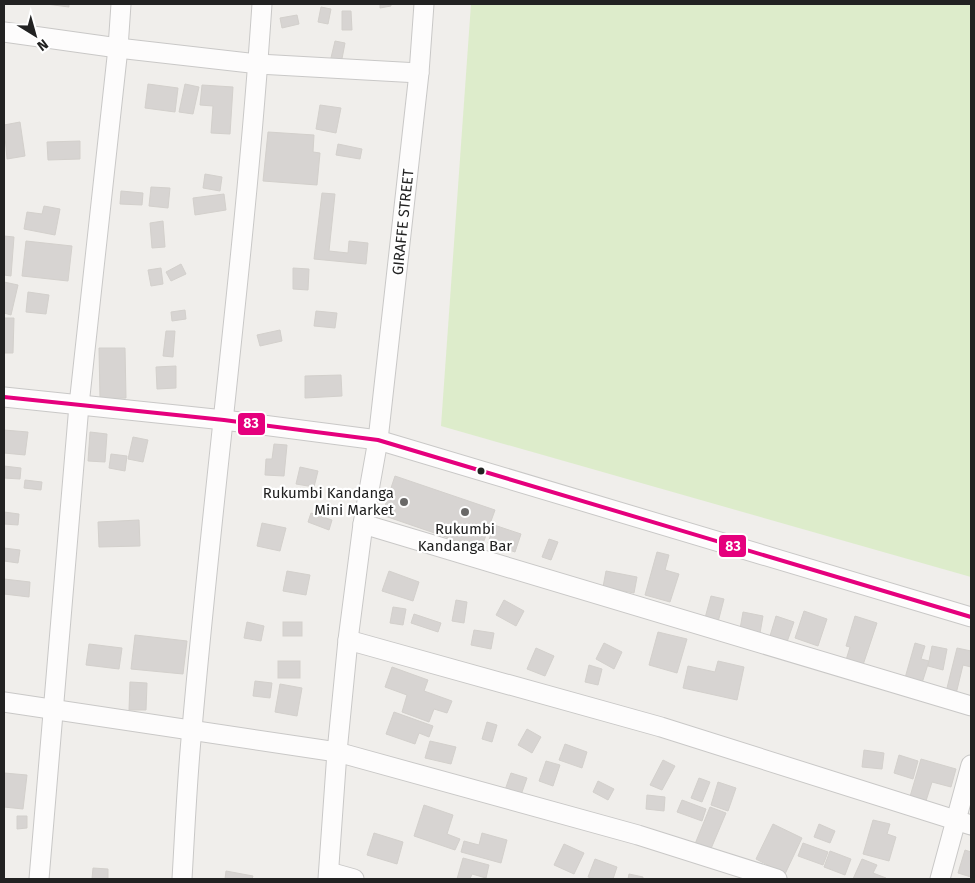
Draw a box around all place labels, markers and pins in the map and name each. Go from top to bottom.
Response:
unlabelled marker [476,466,486,476]
place label: Rukumbi Kandanga Mini Market [263,484,395,519]
marker: Rukumbi Kandanga Mini Market [398,496,410,508]
marker: Rukumbi Kandanga Bar [459,506,471,518]
place label: Rukumbi Kandanga Bar [418,520,512,555]

